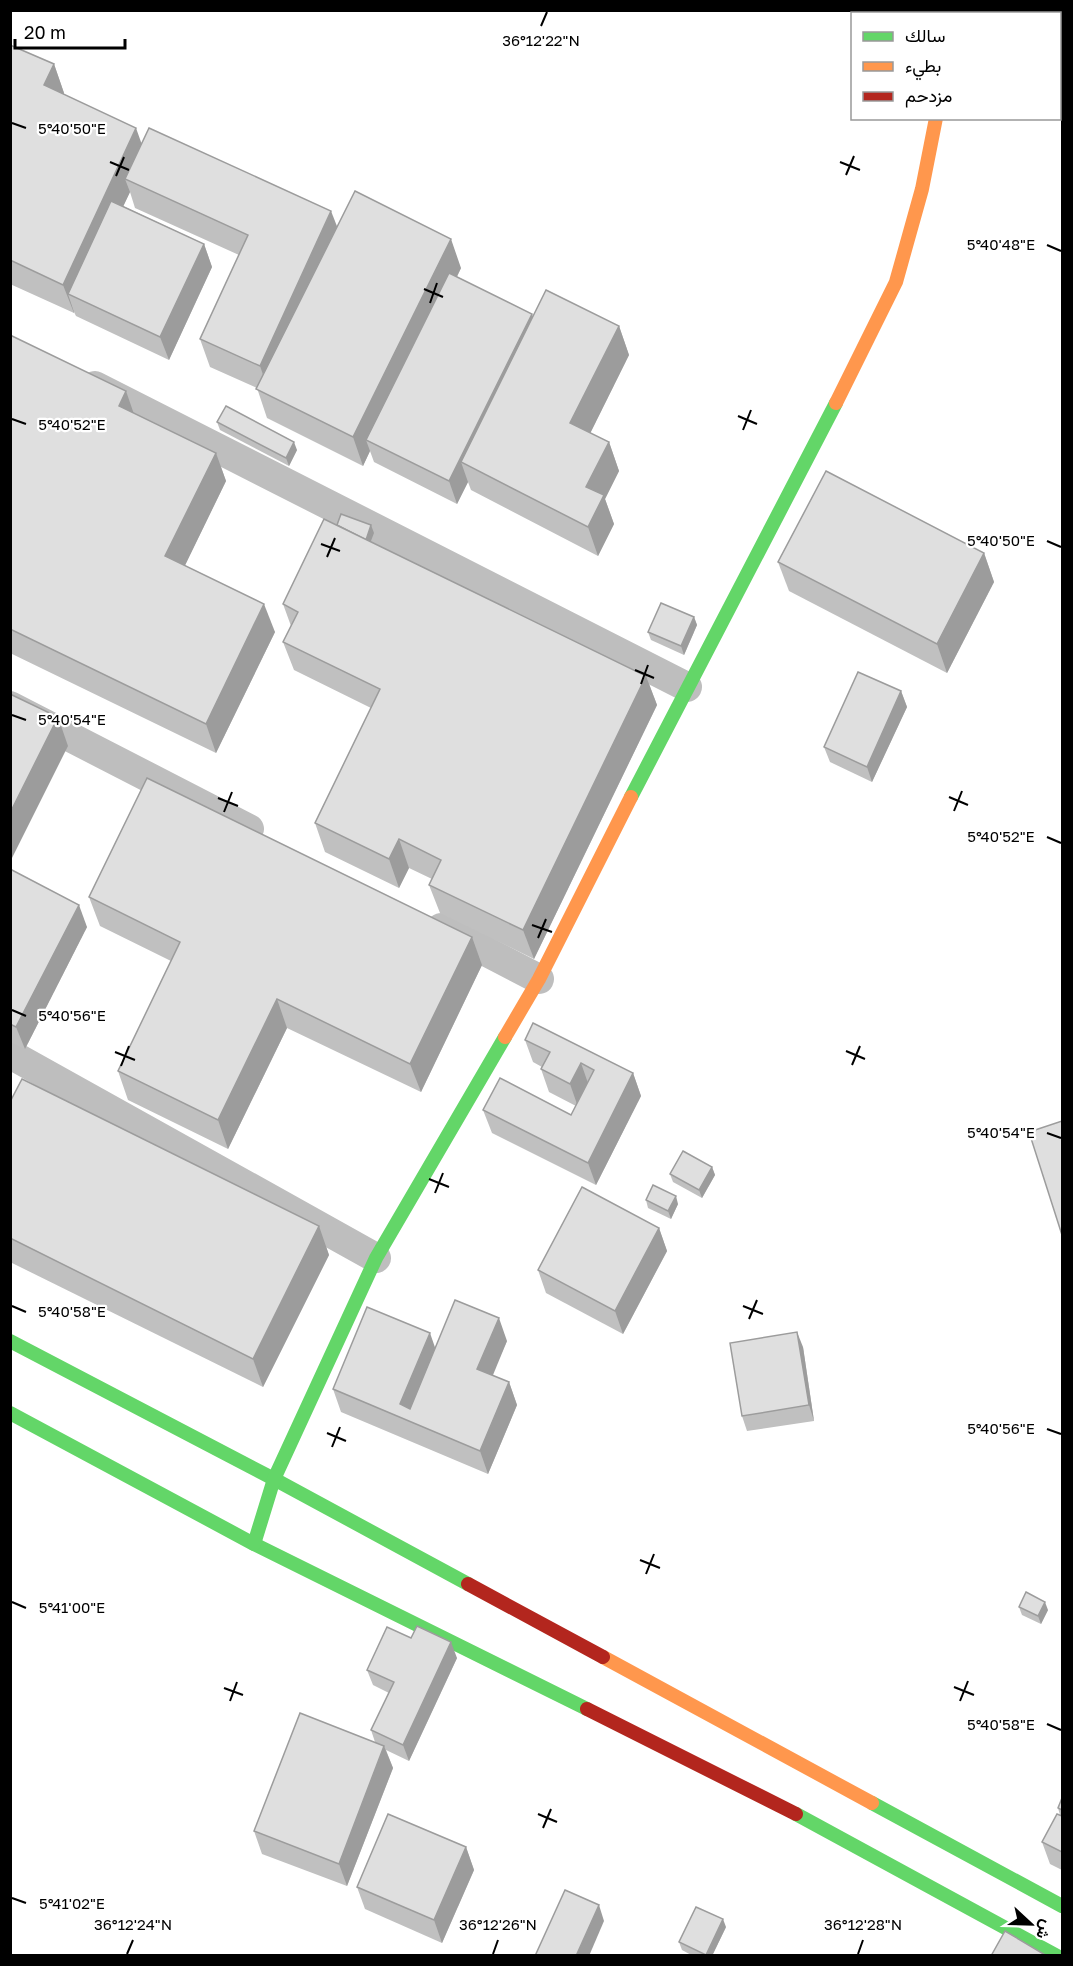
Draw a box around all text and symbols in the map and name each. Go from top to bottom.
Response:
scale bar [15,12,124,50]
legend [851,12,1061,120]
text: 20 m [24,21,66,43]
text: سالك [905,24,945,46]
text: 36°12'22"N [502,31,580,49]
text: بطيء [905,54,941,81]
text: مزدحم [905,84,952,108]
text: 5°40'50"E [38,119,106,137]
text: 5°40'48"E [967,235,1035,253]
text: 5°40'52"E [38,415,106,433]
text: 5°40'50"E [967,531,1035,549]
text: 5°40'54"E [38,710,106,728]
text: 5°40'52"E [967,827,1035,845]
text: 5°40'56"E [38,1006,106,1024]
text: 5°40'54"E [967,1123,1035,1141]
text: 5°40'58"E [38,1302,106,1320]
text: 5°40'56"E [967,1419,1035,1437]
text: 5°41'00"E [39,1598,105,1616]
text: 5°40'58"E [967,1715,1035,1733]
text: 5°41'02"E [39,1894,105,1912]
north arrow [1001,1894,1061,1954]
text: 36°12'24"N [94,1915,172,1933]
text: 36°12'26"N [459,1915,537,1933]
text: 36°12'28"N [824,1915,902,1933]
text: ش [1032,1917,1058,1942]

